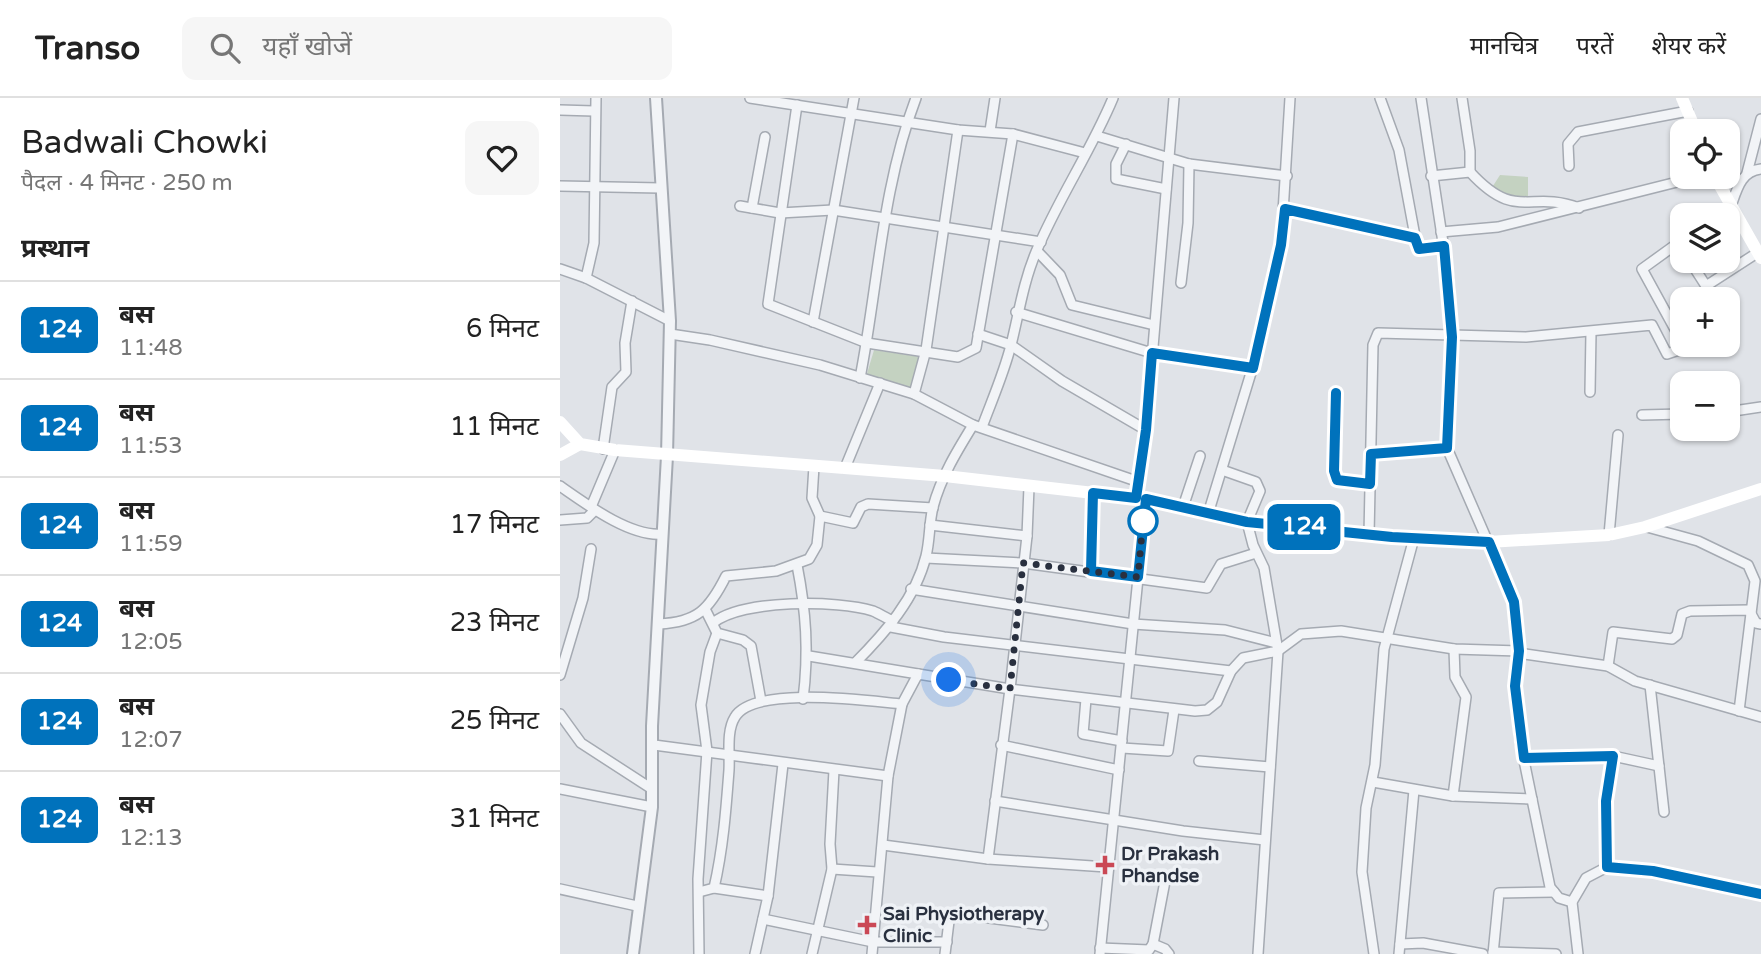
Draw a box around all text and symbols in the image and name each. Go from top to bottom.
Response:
search box [182,17,672,80]
text: Transo [35,29,140,68]
icon: search [206,29,244,67]
text: यहाँ खोजें [262,31,352,62]
text: मानचित्र [1470,32,1538,61]
text: परतें [1576,32,1613,61]
text: शेयर करें [1651,32,1726,61]
map controls [1670,119,1740,441]
button: locate [1670,119,1740,189]
button: heart [465,121,539,195]
text: Badwali Chowki [21,123,268,162]
text: पैदल · 4 मिनट · 250 m [21,169,233,197]
button: layers [1670,203,1740,273]
text: प्रस्थान [21,233,89,264]
button: + [1670,287,1740,357]
text: बस [119,299,154,330]
text: 6 मिनट [466,313,539,344]
text: 124 [37,315,82,344]
text: 11:48 [119,334,183,362]
button: − [1670,371,1740,441]
text: बस [119,397,154,428]
text: 11 मिनट [450,411,539,442]
text: 124 [37,413,82,442]
text: 11:53 [119,432,183,460]
text: बस [119,495,154,526]
line badge: 124 [1264,504,1344,550]
unlabelled marker [1128,506,1158,536]
text: 17 मिनट [450,509,539,540]
text: 124 [37,511,82,540]
text: 124 [1281,512,1327,541]
text: 11:59 [119,530,183,558]
text: बस [119,593,154,624]
text: 23 मिनट [450,607,539,638]
text: 124 [37,609,82,638]
text: 12:05 [119,628,183,656]
your location [931,662,966,697]
text: बस [119,691,154,722]
text: 25 मिनट [450,705,539,736]
text: 124 [37,707,82,736]
text: 12:07 [119,726,183,754]
text: बस [119,789,154,820]
text: 31 मिनट [450,803,539,834]
text: 124 [37,805,82,834]
text: 12:13 [119,824,183,852]
place label: Dr Prakash Phandse [1121,843,1219,887]
marker: Dr Prakash Phandse [1095,855,1115,875]
place label: Sai Physiotherapy Clinic [883,903,1045,947]
marker: Sai Physiotherapy Clinic [857,915,877,935]

